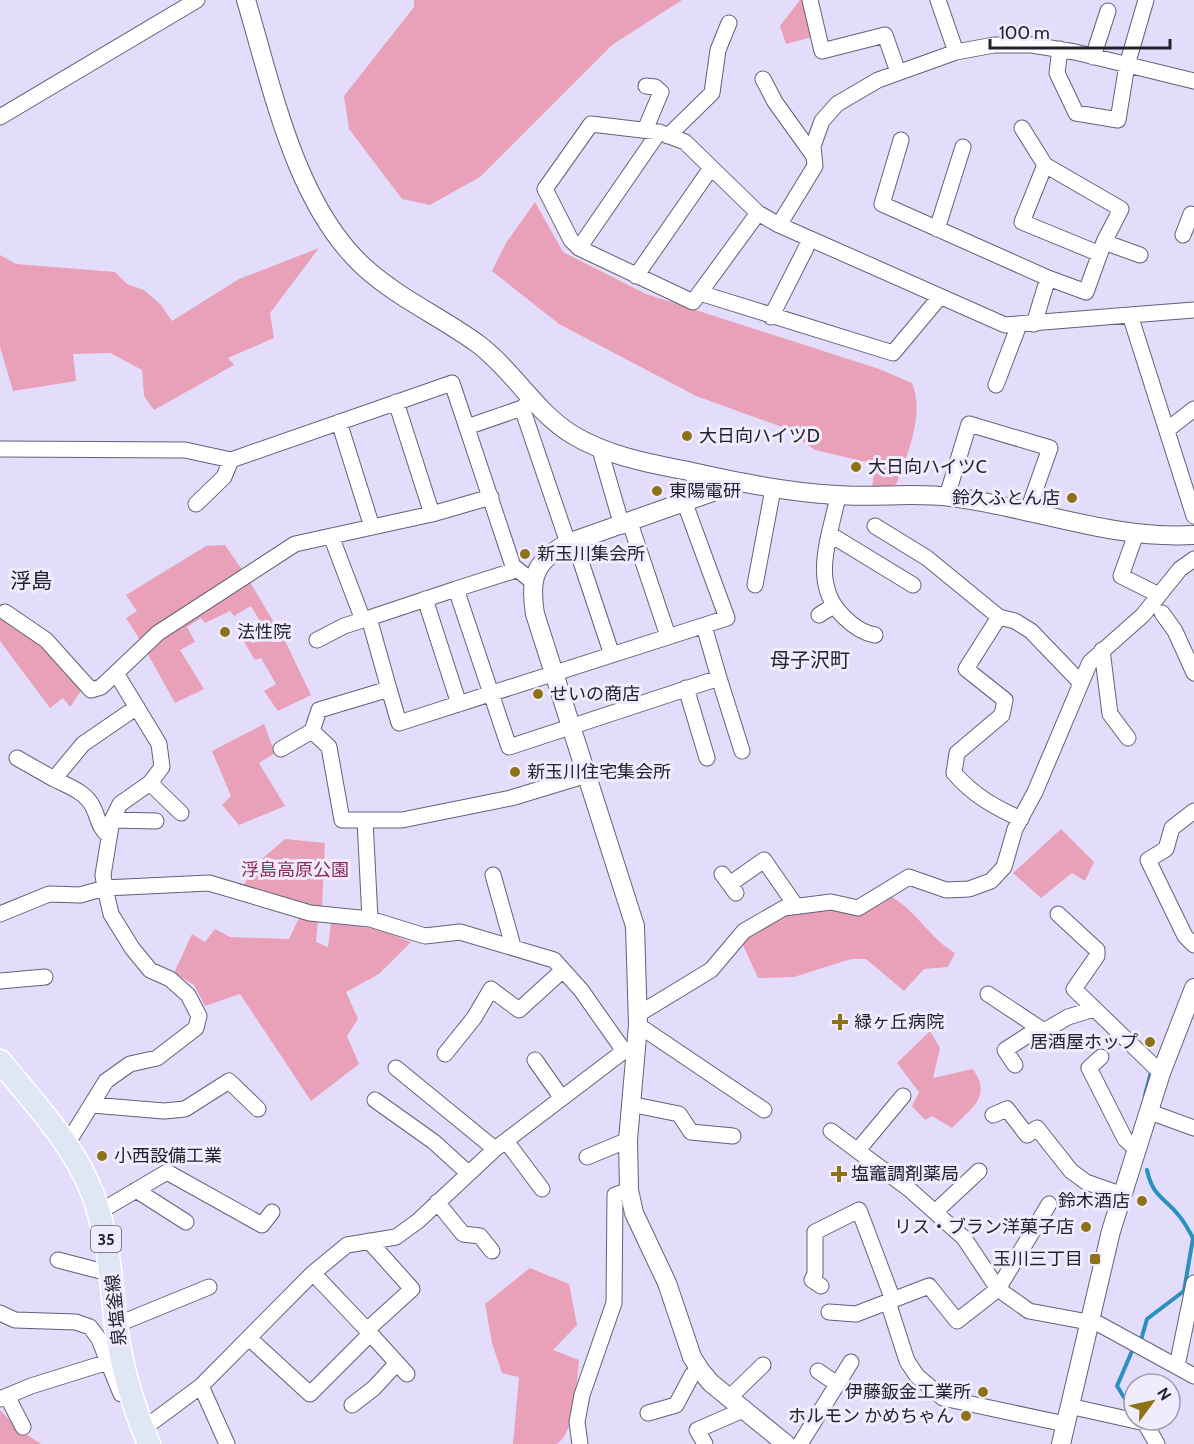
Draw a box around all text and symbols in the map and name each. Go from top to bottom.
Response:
scale bar [990,12,1170,50]
text: 100 m [999,22,1050,44]
place label: 大日向ハイツD [699,425,820,447]
marker: 大日向ハイツD [680,429,694,443]
place label: 大日向ハイツC [868,456,987,478]
marker: 大日向ハイツC [849,460,863,474]
place label: 東陽電研 [669,480,741,502]
marker: 東陽電研 [650,484,664,498]
place label: 鈴久ふとん店 [952,487,1060,509]
marker: 鈴久ふとん店 [1065,491,1079,505]
place label: 新玉川集会所 [537,543,645,565]
marker: 新玉川集会所 [518,547,532,561]
district label: 浮島 [10,568,52,593]
place label: 法性院 [237,621,291,643]
marker: 法性院 [218,625,232,639]
district label: 母子沢町 [770,648,850,672]
place label: せいの商店 [550,683,640,705]
marker: せいの商店 [531,687,545,701]
place label: 新玉川住宅集会所 [527,761,671,783]
marker: 新玉川住宅集会所 [508,765,522,779]
park label: 浮島高原公園 [241,859,349,881]
place label: 緑ヶ丘病院 [854,1011,944,1033]
marker: 緑ヶ丘病院 [831,1013,849,1031]
place label: 居酒屋ホップ [1030,1031,1138,1053]
marker: 居酒屋ホップ [1143,1035,1157,1049]
place label: 小西設備工業 [114,1145,222,1167]
marker: 小西設備工業 [95,1149,109,1163]
place label: 塩竈調剤薬局 [851,1163,959,1185]
marker: 塩竈調剤薬局 [832,1167,846,1181]
place label: 鈴木酒店 [1058,1190,1130,1212]
marker: 鈴木酒店 [1135,1194,1149,1208]
place label: リス・ブラン洋菓子店 [894,1216,1074,1238]
marker: リス・ブラン洋菓子店 [1079,1220,1093,1234]
road number: 35 [91,1226,121,1252]
place label: 玉川三丁目 [993,1248,1083,1270]
marker: 玉川三丁目 [1088,1252,1102,1266]
street label: 泉塩釜線 [101,1273,131,1347]
north arrow [1122,1372,1182,1432]
place label: 伊藤鈑金工業所 [845,1381,971,1403]
text: N [1153,1384,1175,1404]
marker: 伊藤鈑金工業所 [976,1385,990,1399]
place label: ホルモン かめちゃん [788,1405,954,1427]
marker: ホルモン かめちゃん [959,1409,973,1423]

